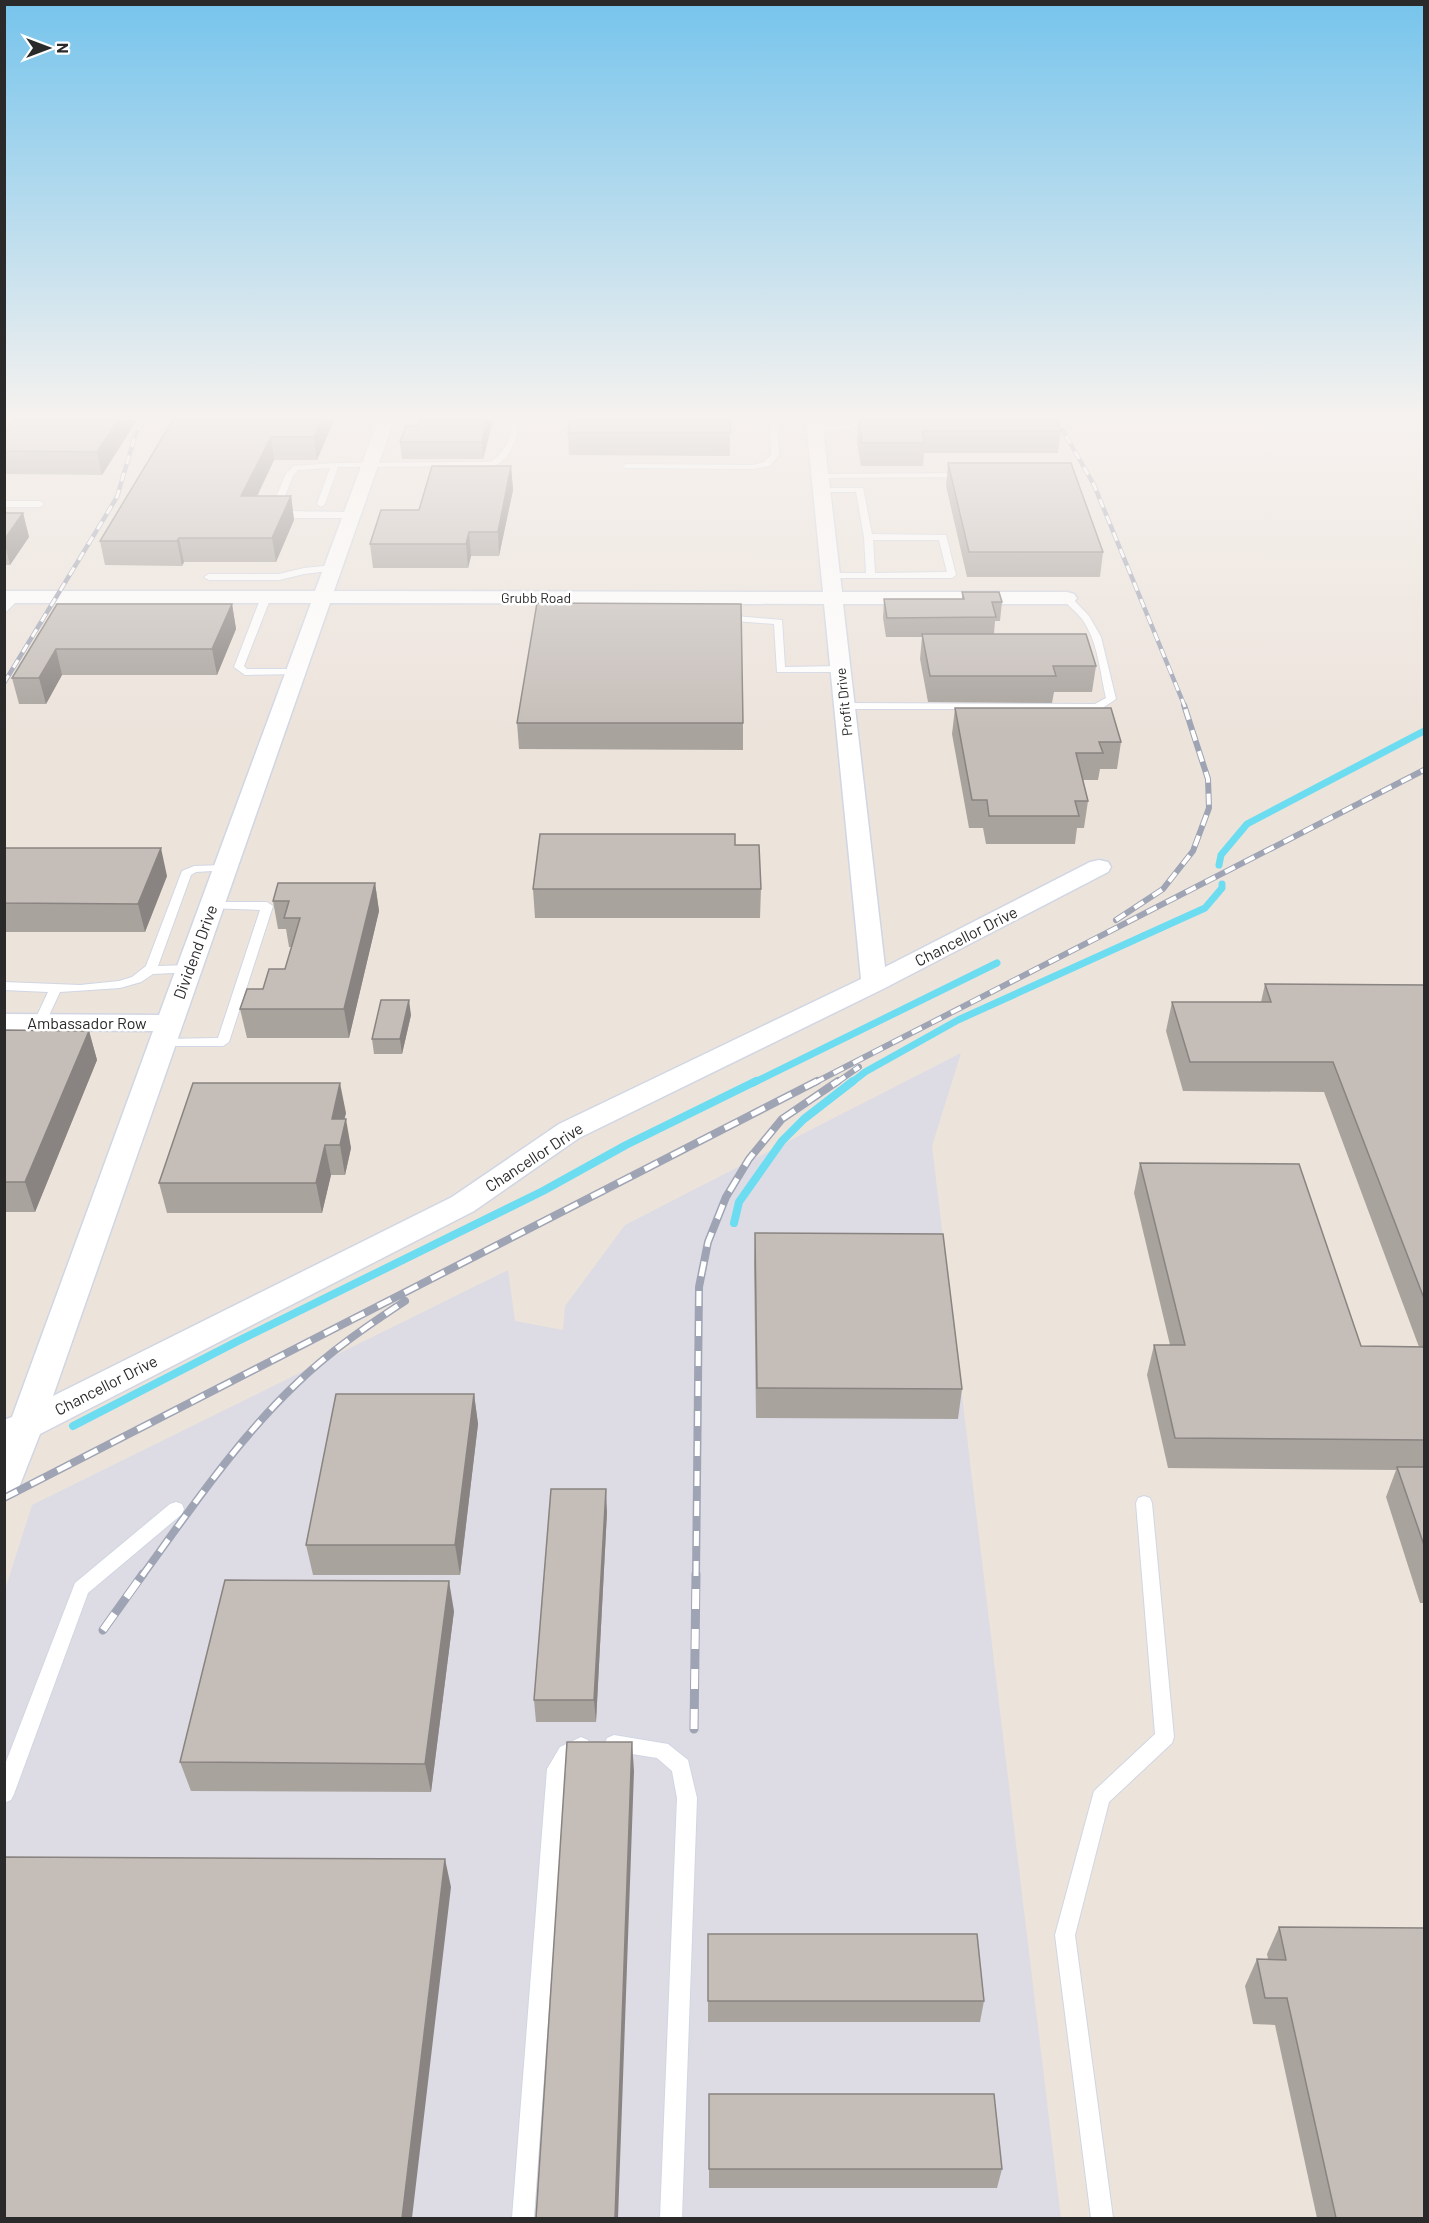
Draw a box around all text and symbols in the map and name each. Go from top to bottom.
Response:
north arrow [18,18,78,78]
text: N [54,43,73,53]
street label: Grubb Road [501,589,571,606]
street label: Profit Drive [831,667,856,737]
street label: Dividend Drive [169,902,220,1002]
street label: Chancellor Drive [911,902,1020,970]
street label: Ambassador Row [27,1013,147,1032]
street label: Chancellor Drive [481,1118,586,1195]
street label: Chancellor Drive [51,1351,160,1419]

